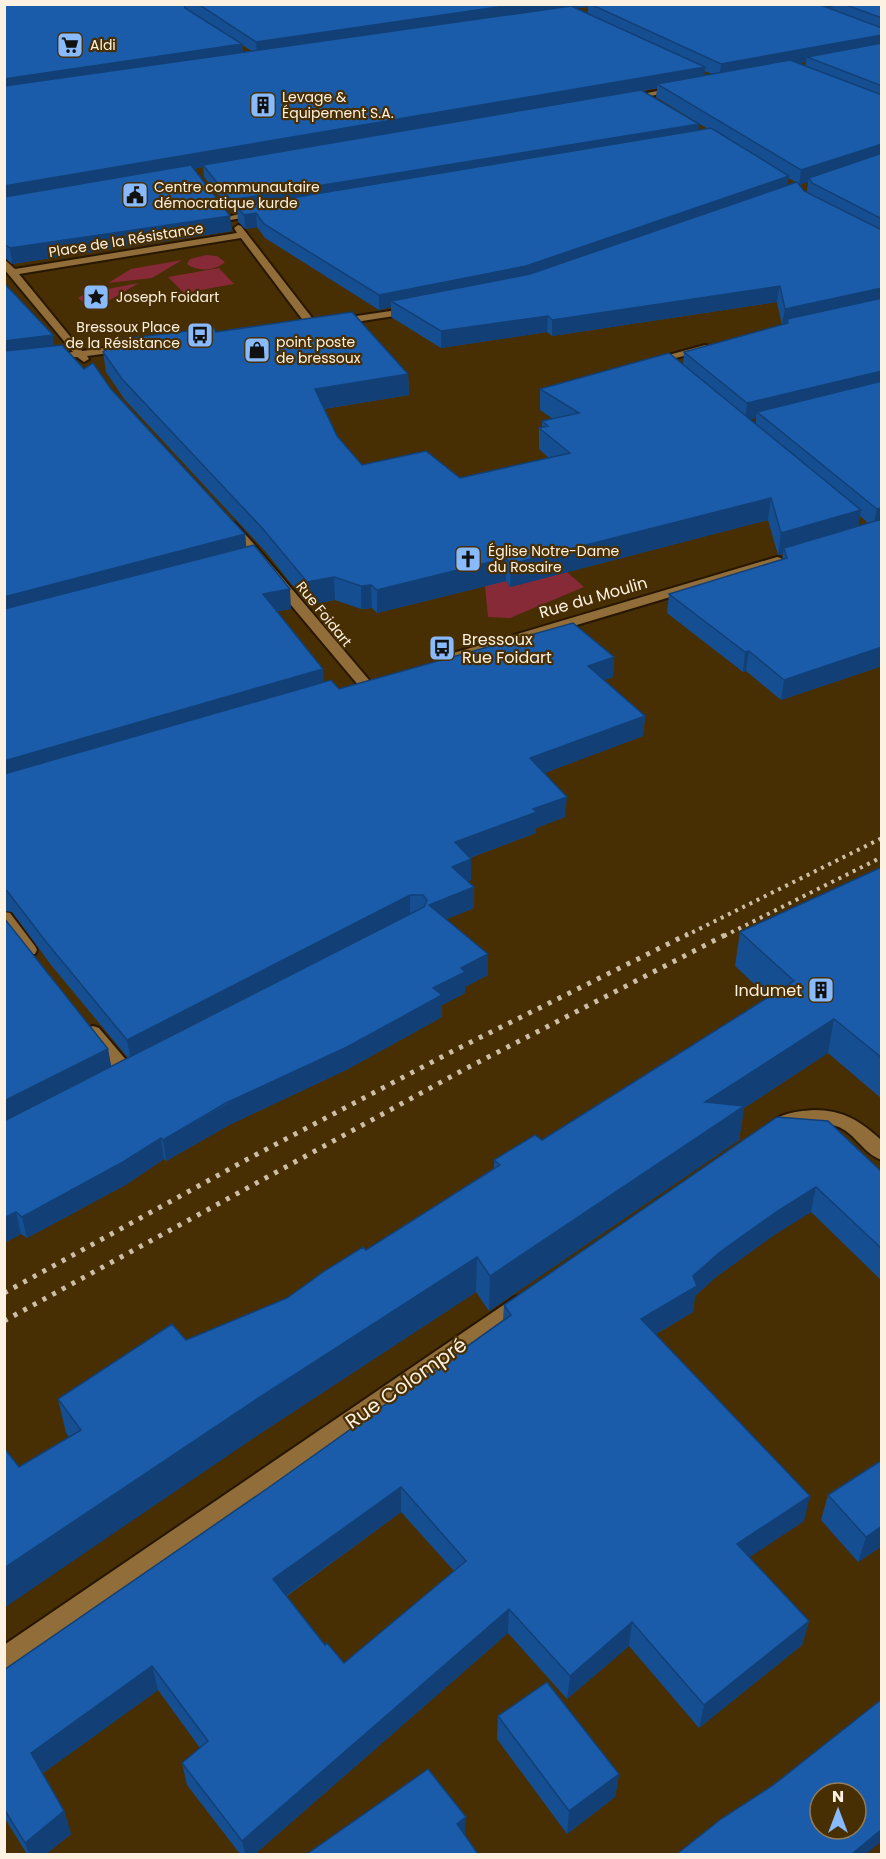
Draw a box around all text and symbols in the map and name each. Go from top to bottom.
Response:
supermarket icon: Aldi [55,30,85,60]
place label: Aldi [90,35,116,55]
place label: Levage & Équipement S.A. [282,87,394,123]
building icon: Levage & Équipement S.A. [248,90,278,120]
place label: Centre communautaire démocratique kurde [154,177,320,213]
public building icon: Centre communautaire démocratique kurde [120,180,150,210]
street label: Place de la Résistance [47,218,205,262]
place icon: Joseph Foidart [81,282,111,312]
place label: Joseph Foidart [116,287,219,307]
place label: Bressoux Place de la Résistance [66,317,180,353]
bus stop icon: Bressoux Place de la Résistance [185,320,215,350]
place label: point poste de bressoux [276,332,361,368]
shop icon: point poste de bressoux [242,335,272,365]
place label: Église Notre-Dame du Rosaire [488,541,620,577]
church icon: Église Notre-Dame du Rosaire [453,544,483,574]
street label: Rue du Moulin [536,571,650,624]
street label: Rue Foidart [291,577,357,651]
place label: Bressoux Rue Foidart [462,628,552,669]
bus stop icon: Bressoux Rue Foidart [427,633,457,663]
building icon: Indumet [806,975,836,1005]
place label: Indumet [735,979,802,1002]
street label: Rue Colompré [340,1331,472,1435]
north arrow [808,1781,868,1841]
text: N [832,1785,844,1808]

